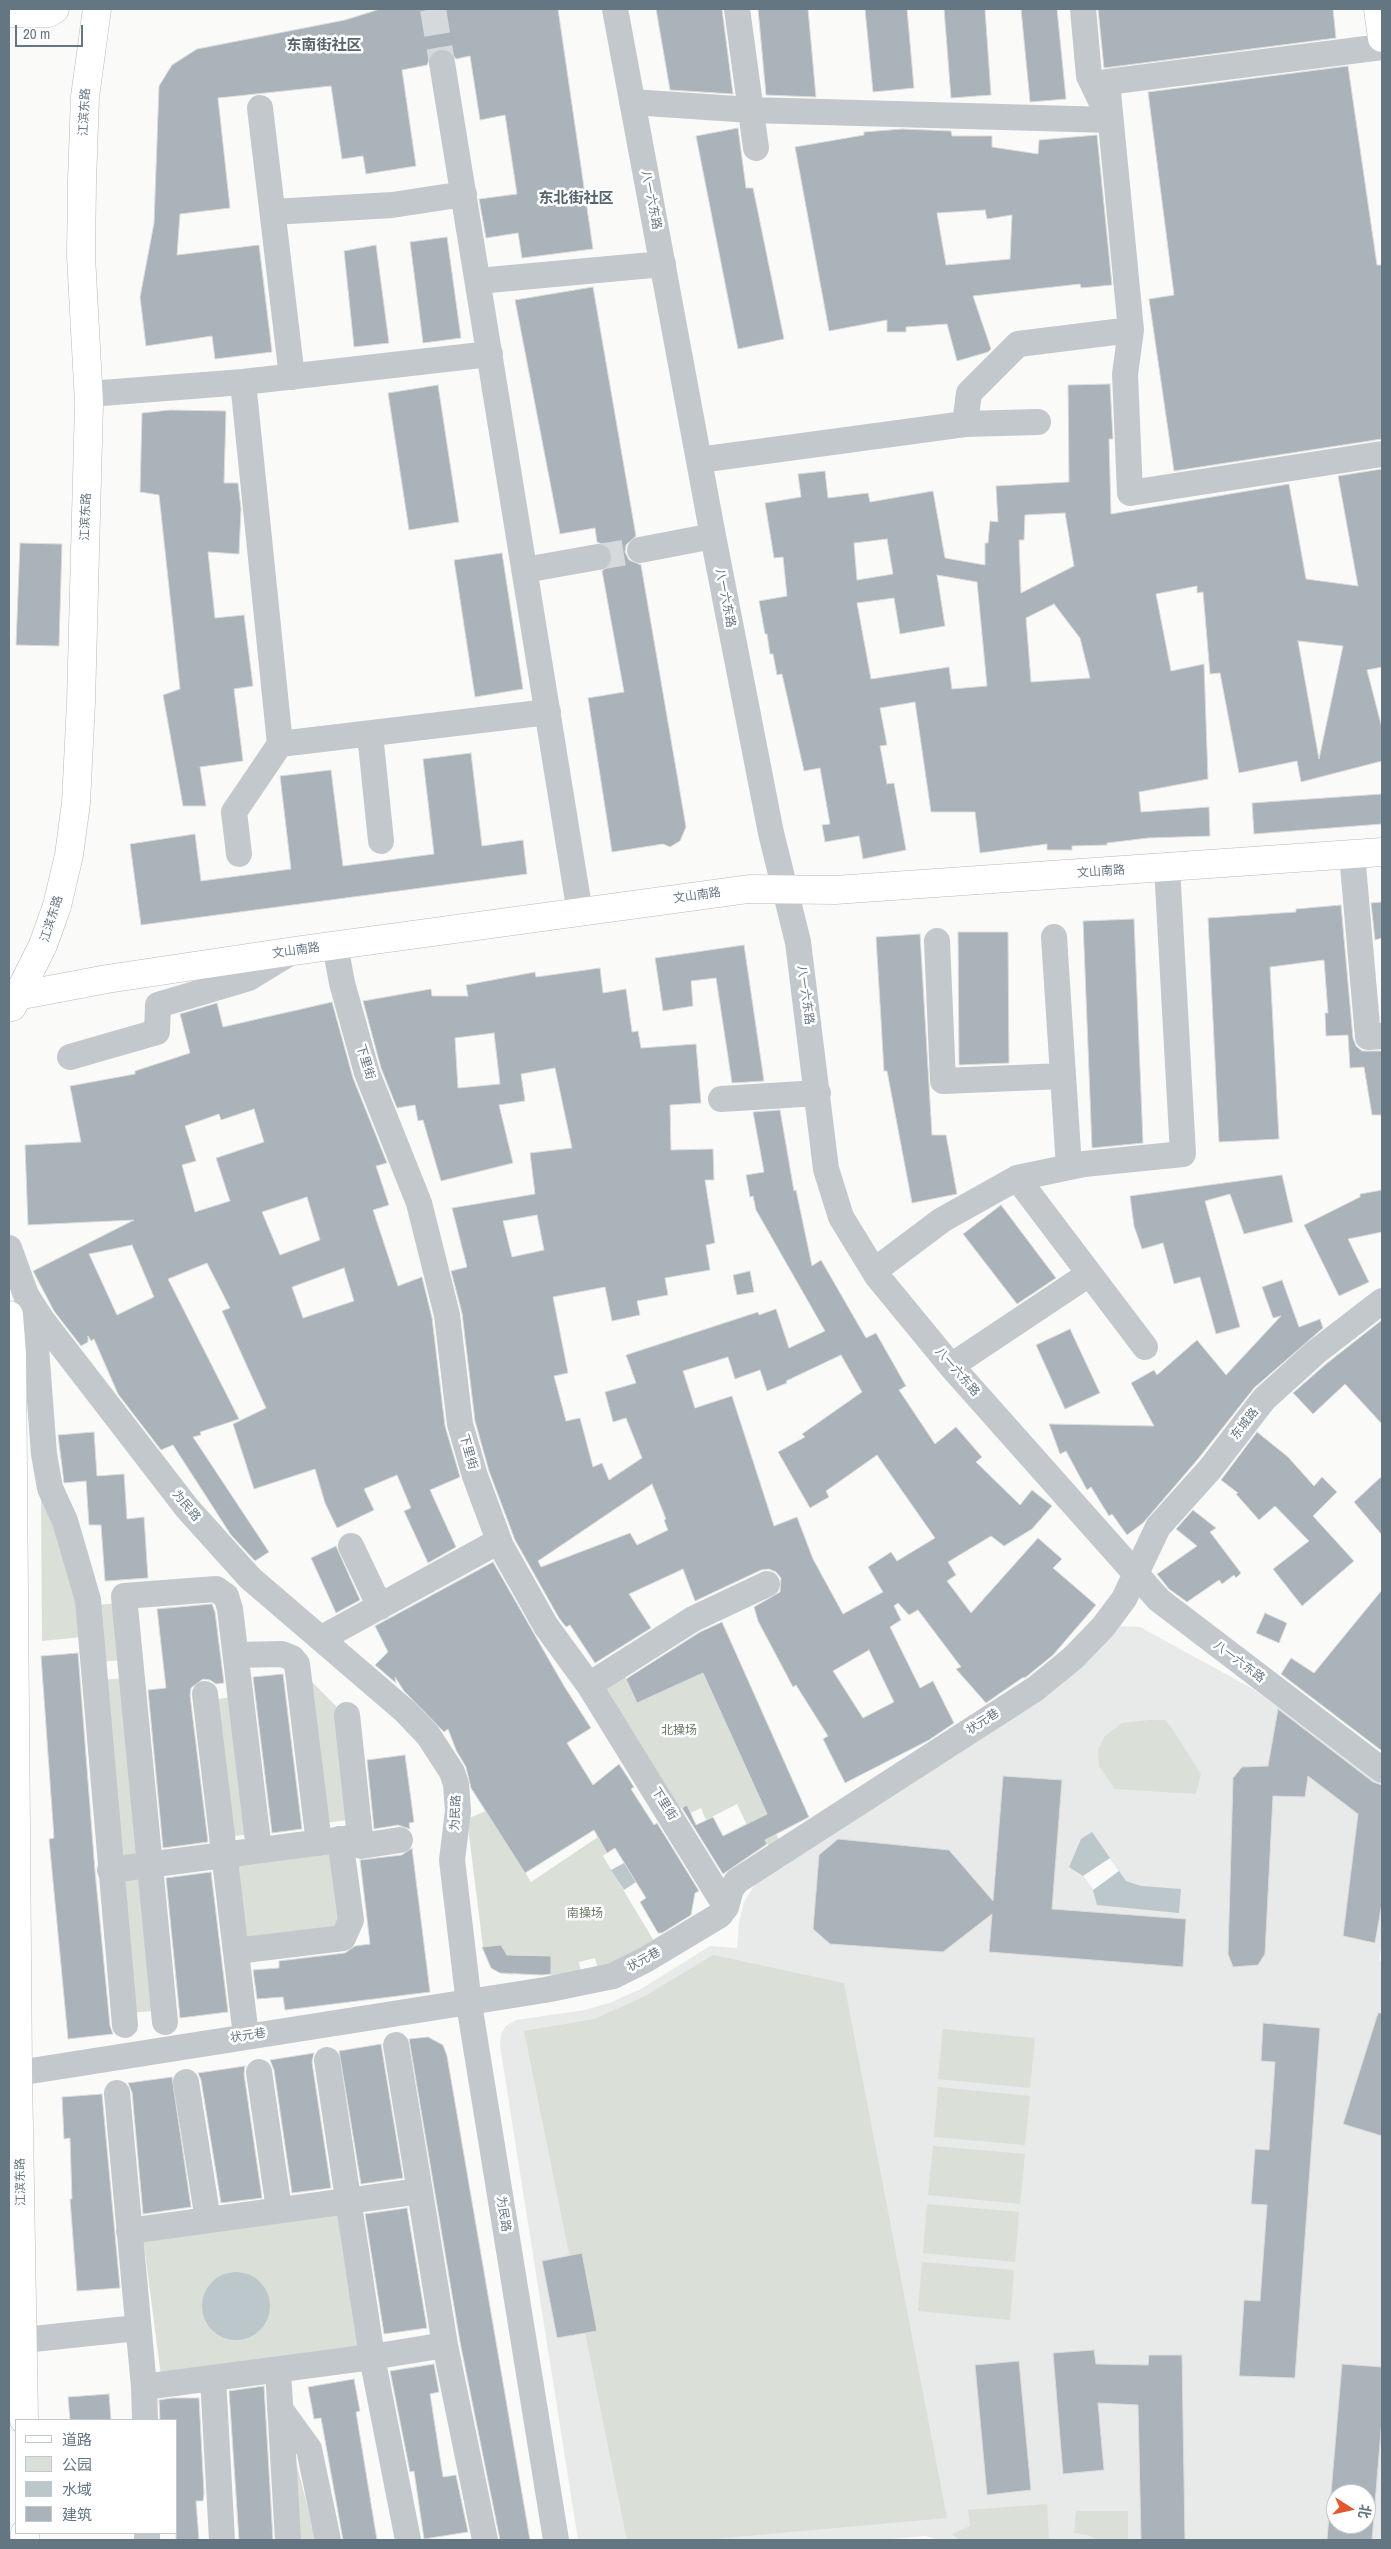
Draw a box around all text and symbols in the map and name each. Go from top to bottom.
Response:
scale bar [18,15,85,47]
text: 20 m [23,23,50,44]
district label: 东南街社区 [287,37,361,55]
street label: 江滨东路 [77,88,93,136]
street label: 八一六东路 [638,169,664,231]
district label: 东北街社区 [539,190,613,208]
street label: 江滨东路 [78,493,94,541]
street label: 八一六东路 [712,567,738,629]
street label: 文山南路 [1077,863,1125,881]
street label: 文山南路 [672,886,722,906]
street label: 江滨东路 [38,894,66,944]
street label: 文山南路 [271,941,321,961]
street label: 八一六东路 [794,964,816,1026]
street label: 下里街 [353,1043,377,1081]
street label: 八一六东路 [932,1345,982,1399]
street label: 东城路 [1228,1405,1262,1443]
street label: 下里街 [456,1433,480,1471]
street label: 为民路 [169,1488,203,1524]
street label: 八一六东路 [1211,1638,1267,1686]
street label: 状元巷 [964,1706,1002,1738]
park label: 北操场 [661,1724,697,1738]
street label: 下里街 [648,1785,680,1823]
street label: 为民路 [448,1795,464,1831]
park label: 南操场 [567,1907,603,1921]
street label: 状元巷 [625,1945,663,1975]
street label: 状元巷 [229,2026,267,2046]
street label: 江滨东路 [13,2158,29,2206]
street label: 为民路 [493,2195,513,2233]
legend [15,2419,178,2534]
text: 道路 [62,2429,92,2450]
text: 公园 [62,2454,92,2475]
text: 水域 [62,2479,92,2500]
north arrow [1326,2484,1376,2534]
text: 北 [1355,2503,1375,2520]
text: 建筑 [62,2504,92,2525]

